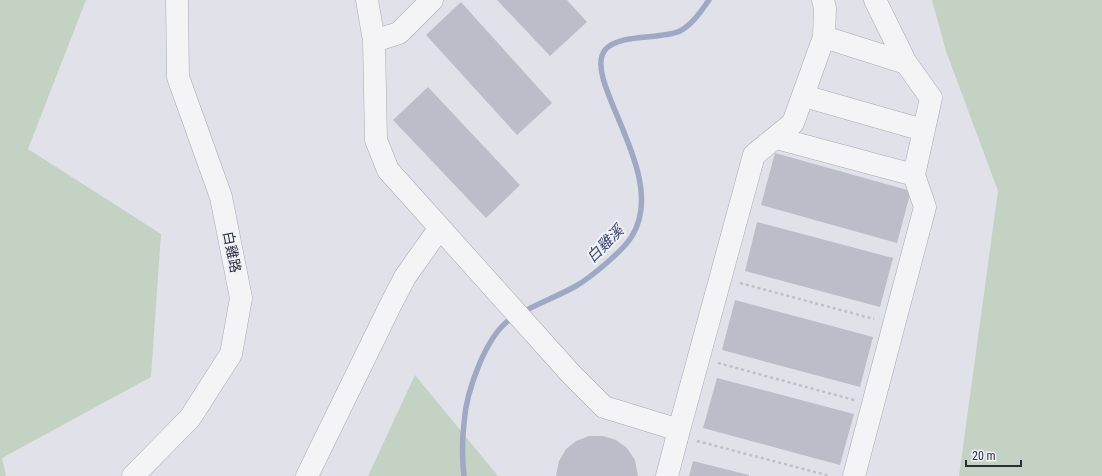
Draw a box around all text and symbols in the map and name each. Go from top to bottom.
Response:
water label: 白雞溪 [583,220,629,266]
street label: 白雞路 [220,230,244,274]
scale bar [966,442,1021,468]
text: 20 m [972,449,996,463]

